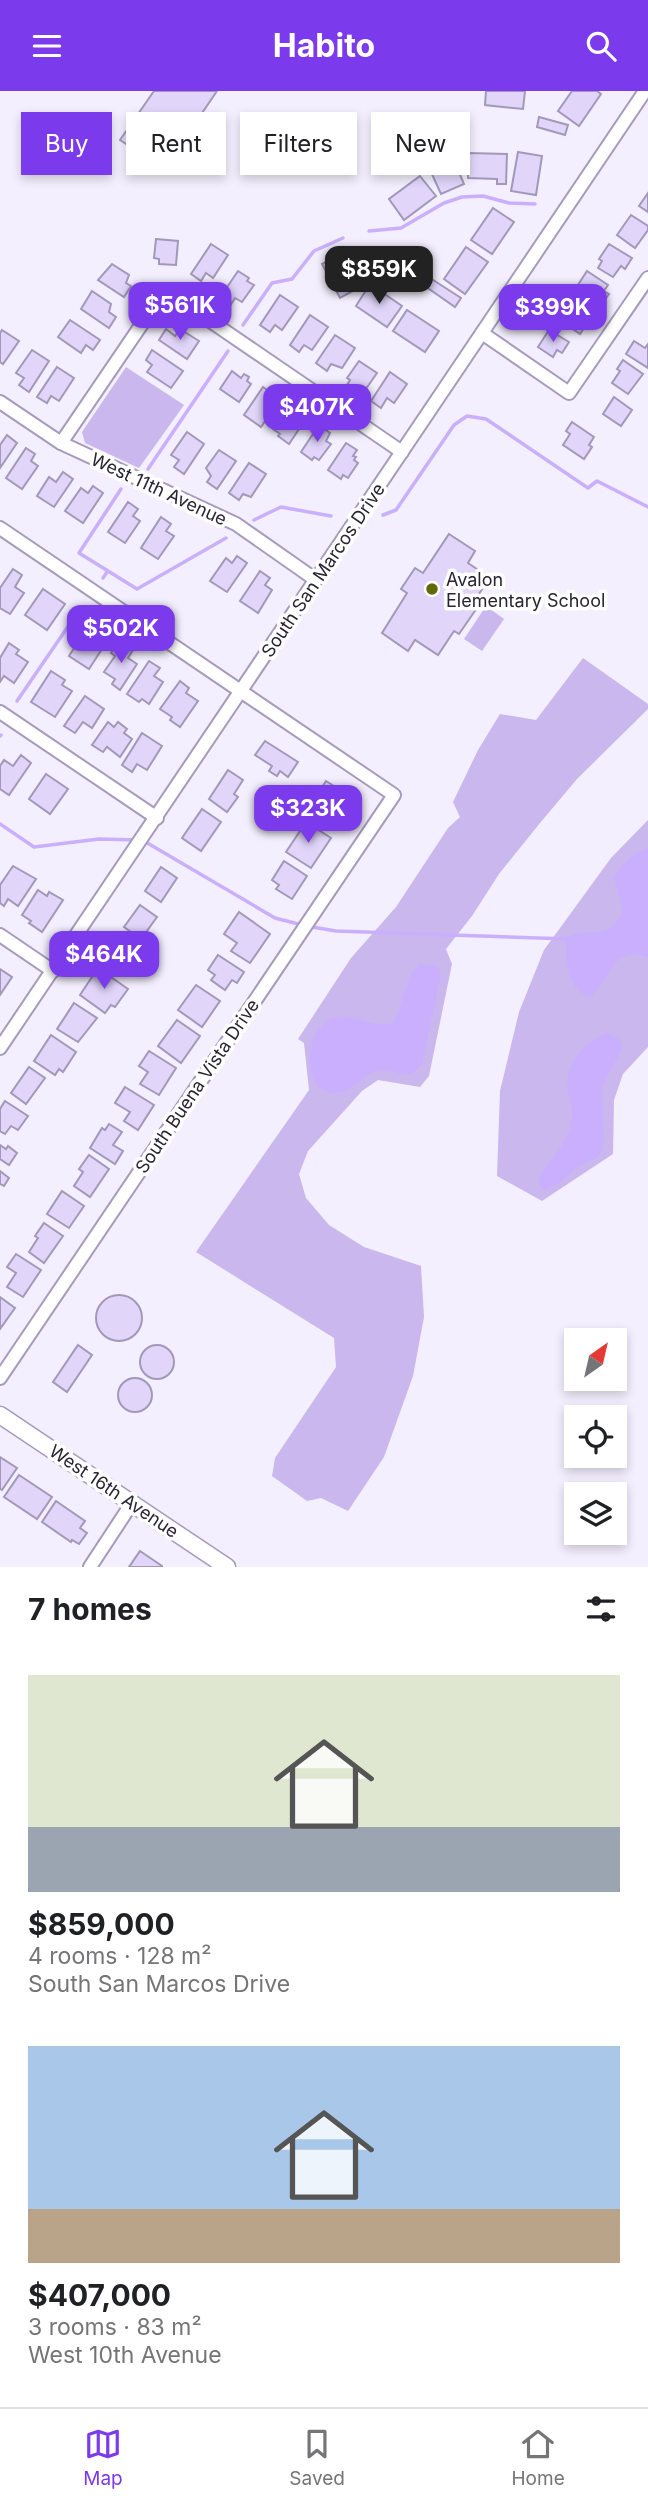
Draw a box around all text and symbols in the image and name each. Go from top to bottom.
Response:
text: Habito [273,26,375,65]
icon: menu [28,27,66,65]
icon: search [582,27,620,65]
chip: Buy [21,112,112,175]
chip: Rent [126,112,226,175]
chip: Filters [240,112,357,175]
chip: New [371,112,470,175]
pin: $859K [330,247,428,306]
text: $859K [341,255,417,283]
pin: $561K [131,282,229,342]
pin: $399K [504,285,602,344]
text: $561K [144,291,216,319]
text: $399K [515,293,591,321]
pin: $407K [268,385,366,444]
text: $407K [279,393,355,421]
street label: West 11th Avenue [88,448,230,530]
street label: South San Marcos Drive [257,479,389,661]
place label: Avalon Elementary School [446,569,605,611]
marker: Avalon Elementary School [424,581,440,597]
pin: $502K [72,605,170,665]
text: $502K [83,614,159,642]
pin: $323K [259,785,357,845]
text: $323K [270,794,346,822]
pin: $464K [55,932,153,991]
text: $464K [65,940,143,968]
street label: South Buena Vista Drive [131,995,263,1177]
north arrow [564,1328,626,1391]
map controls [564,1328,627,1545]
button: locate [564,1405,627,1468]
street label: West 16th Avenue [46,1440,182,1542]
button: layers [564,1482,627,1545]
icon: filters [582,1590,620,1628]
text: 7 homes [28,1591,152,1627]
icon: home [261,1721,387,1847]
text: $859,000 [28,1906,175,1942]
text: 4 rooms · 128 m² [28,1942,211,1970]
text: South San Marcos Drive [28,1970,290,1998]
icon: home [261,2092,387,2218]
text: $407,000 [28,2277,171,2313]
text: 3 rooms · 83 m² [28,2313,202,2341]
text: West 10th Avenue [28,2341,222,2369]
tab: Map [83,2425,123,2490]
tab: Saved [289,2425,345,2490]
tab: Home [511,2425,565,2490]

